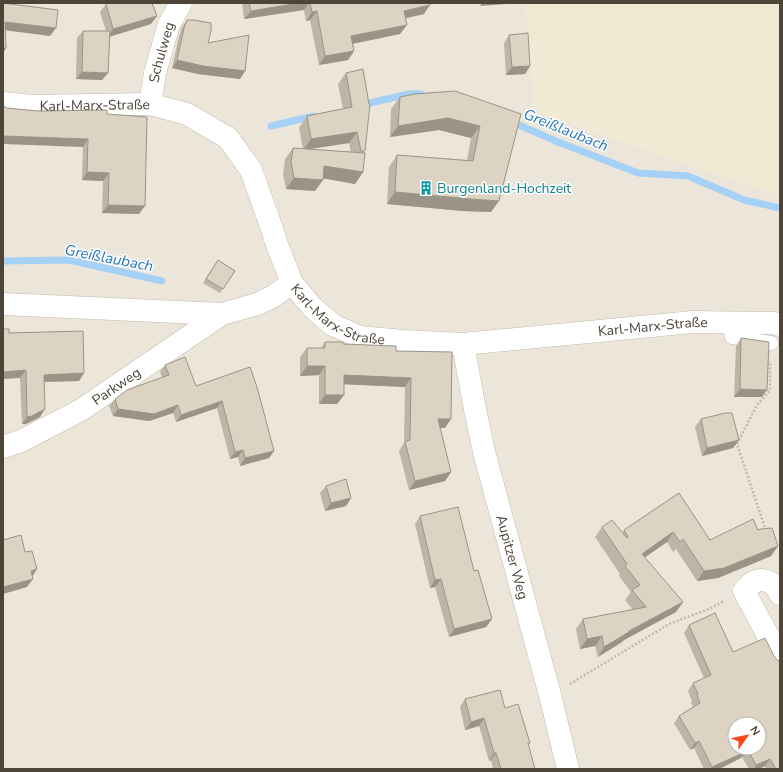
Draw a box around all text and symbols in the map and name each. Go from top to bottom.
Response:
street label: Schulweg [144,20,179,84]
street label: Karl-Marx-Straße [40,95,150,115]
water label: Greißlaubach [521,104,611,156]
place label: Burgenland-Hochzeit [437,179,571,198]
building icon: Burgenland-Hochzeit [418,180,434,196]
water label: Greißlaubach [63,240,155,276]
street label: Karl-Marx-Straße [287,279,386,349]
street label: Karl-Marx-Straße [597,312,708,341]
street label: Parkweg [88,363,144,409]
street label: Aupitzer Weg [492,513,533,602]
north arrow [727,716,767,756]
text: N [746,723,763,738]

